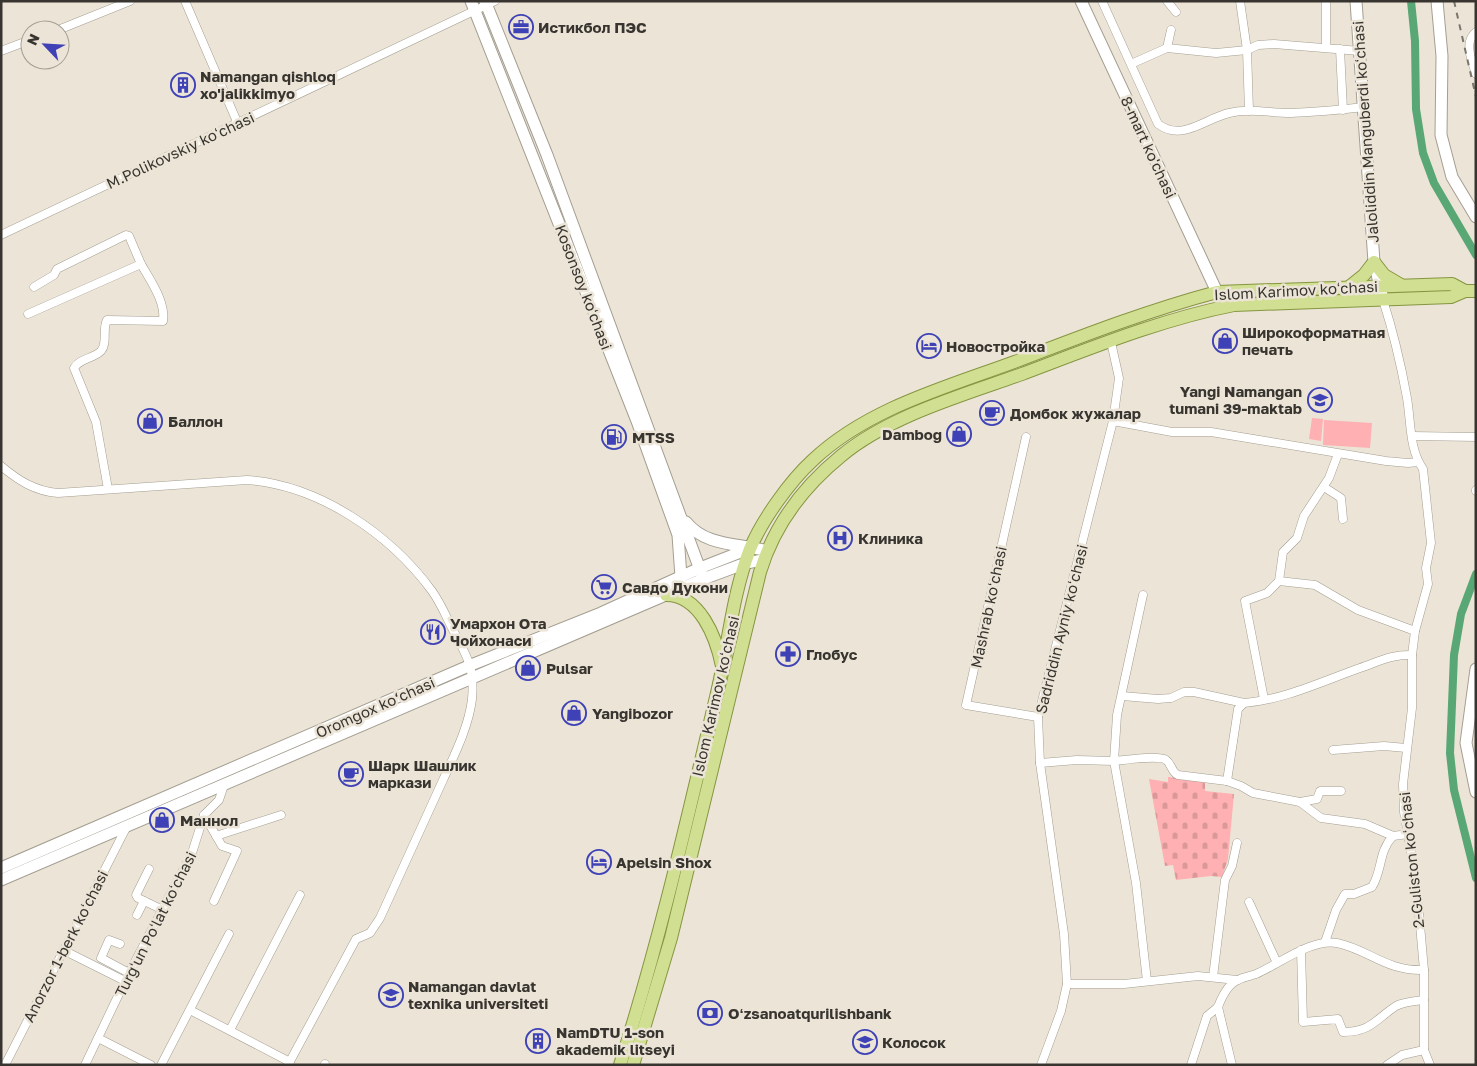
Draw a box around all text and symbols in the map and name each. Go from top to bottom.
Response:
office icon: Истикбол ПЭС [508,14,534,40]
place label: Истикбол ПЭС [538,18,647,36]
north arrow [20,20,70,70]
street label: Jaloliddin Manguberdi koʻchasi [1348,20,1382,244]
text: N [23,31,43,48]
place label: Namangan qishloq xo'jalikkimyo [200,67,336,102]
building icon: Namangan qishloq xo'jalikkimyo [170,72,196,98]
street label: 8-mart ko'chasi [1117,93,1181,201]
street label: M.Polikovskiy koʻchasi [103,108,257,192]
street label: Kosonsoy koʻchasi [552,222,616,352]
street label: Islom Karimov koʻchasi [1213,277,1379,303]
place label: Широкоформатная печать [1242,323,1386,358]
shop icon: Широкоформатная печать [1212,328,1238,354]
hotel icon: Новостройка [916,333,942,359]
place label: Новостройка [946,337,1045,355]
place label: Yangi Namangan tumani 39-maktab [1169,382,1302,417]
school or university icon: Yangi Namangan tumani 39-maktab [1307,387,1333,413]
cafe icon: Домбок жужалар [979,400,1005,426]
place label: Домбок жужалар [1010,404,1141,422]
shop icon: Баллон [137,408,163,434]
place label: Баллон [168,412,223,430]
shop icon: Dambog [946,421,972,447]
fuel station icon: MTSS [601,424,627,450]
place label: Dambog [882,425,942,443]
place label: MTSS [632,428,675,446]
hospital icon: Клиника [827,525,853,551]
place label: Клиника [858,529,923,547]
street label: Sadriddin Ayniy koʻchasi [1031,542,1091,716]
street label: Mashrab koʻchasi [966,544,1010,670]
supermarket icon: Савдо Дукони [591,574,617,600]
place label: Савдо Дукони [622,578,728,596]
place label: Умархон Ота Чойхонаси [450,614,547,649]
street label: Islom Karimov koʻchasi [688,614,742,778]
restaurant icon: Умархон Ота Чойхонаси [420,619,446,645]
pharmacy icon: Глобус [775,641,801,667]
place label: Глобус [806,645,858,663]
shop icon: Pulsar [515,655,541,681]
place label: Pulsar [546,659,593,677]
street label: Oromgox ko‘chasi [313,673,437,741]
shop icon: Yangibozor [561,700,587,726]
place label: Yangibozor [592,704,673,722]
place label: Шарк Шашлик маркази [368,756,477,791]
cafe icon: Шарк Шашлик маркази [338,761,364,787]
street label: 2-Guliston koʻchasi [1395,791,1427,929]
shop icon: Маннол [149,807,175,833]
place label: Маннол [180,811,238,829]
street label: Turgʻun Poʻlat koʻchasi [111,848,199,1000]
hotel icon: Apelsin Shox [586,849,612,875]
place label: Apelsin Shox [616,853,712,871]
street label: Anorzor 1-berk koʻchasi [19,867,111,1025]
place label: Namangan davlat texnika universiteti [408,977,548,1012]
school or university icon: Namangan davlat texnika universiteti [378,982,404,1008]
bank icon: Oʻzsanoatqurilishbank [697,1000,723,1026]
place label: Oʻzsanoatqurilishbank [728,1004,892,1022]
place label: NamDTU 1-son akademik litseyi [556,1023,675,1058]
building icon: NamDTU 1-son akademik litseyi [525,1028,551,1054]
school or university icon: Колосок [852,1029,878,1055]
place label: Колосок [882,1033,946,1051]

